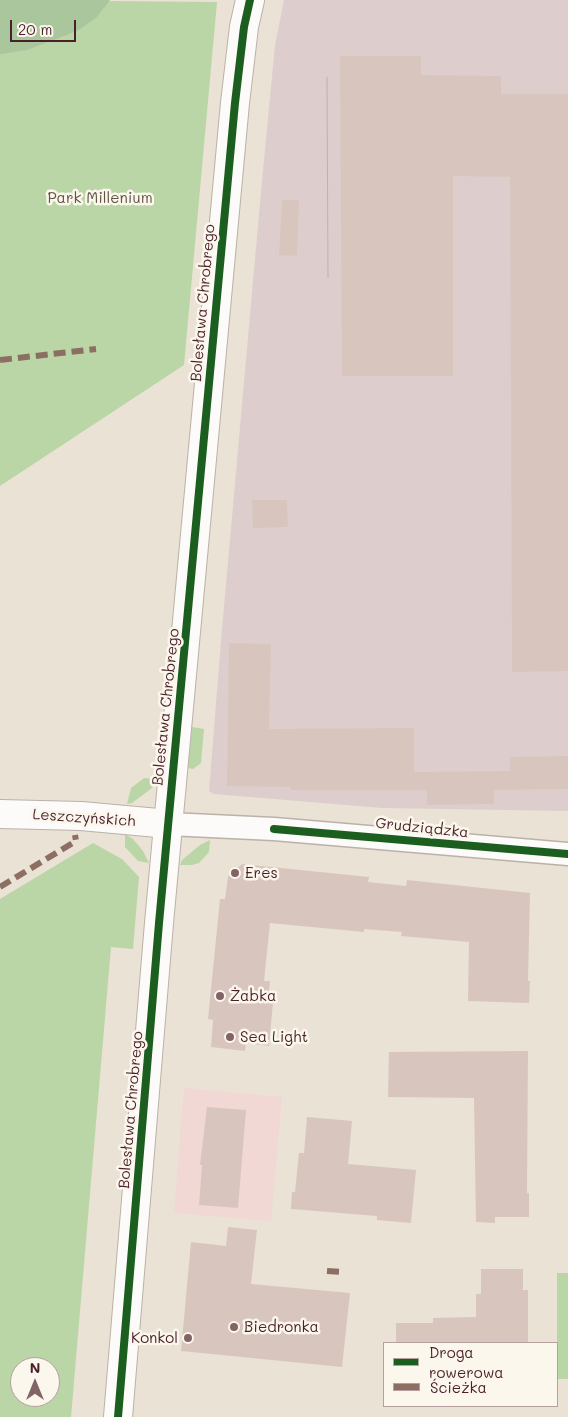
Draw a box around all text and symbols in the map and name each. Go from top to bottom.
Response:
scale bar [12,10,79,42]
text: 20 m [18,19,52,39]
park label: Park Millenium [47,189,153,207]
street label: Bolesława Chrobrego [187,224,219,382]
street label: Bolesława Chrobrego [149,628,183,786]
street label: Leszczyńskich [32,805,136,831]
street label: Grudziądzka [374,814,470,842]
place label: Eres [245,864,278,882]
marker: Eres [229,867,241,879]
place label: Żabka [230,987,276,1005]
marker: Żabka [214,990,226,1002]
place label: Sea Light [240,1028,308,1046]
street label: Bolesława Chrobrego [115,1031,147,1189]
marker: Sea Light [224,1031,236,1043]
place label: Biedronka [244,1318,319,1336]
marker: Biedronka [228,1321,240,1333]
place label: Konkol [131,1329,178,1347]
marker: Konkol [182,1332,194,1344]
legend [383,1342,558,1407]
text: Droga rowerowa [429,1342,504,1382]
north arrow [10,1357,60,1407]
text: N [30,1358,40,1377]
text: Ścieżka [430,1377,487,1397]

